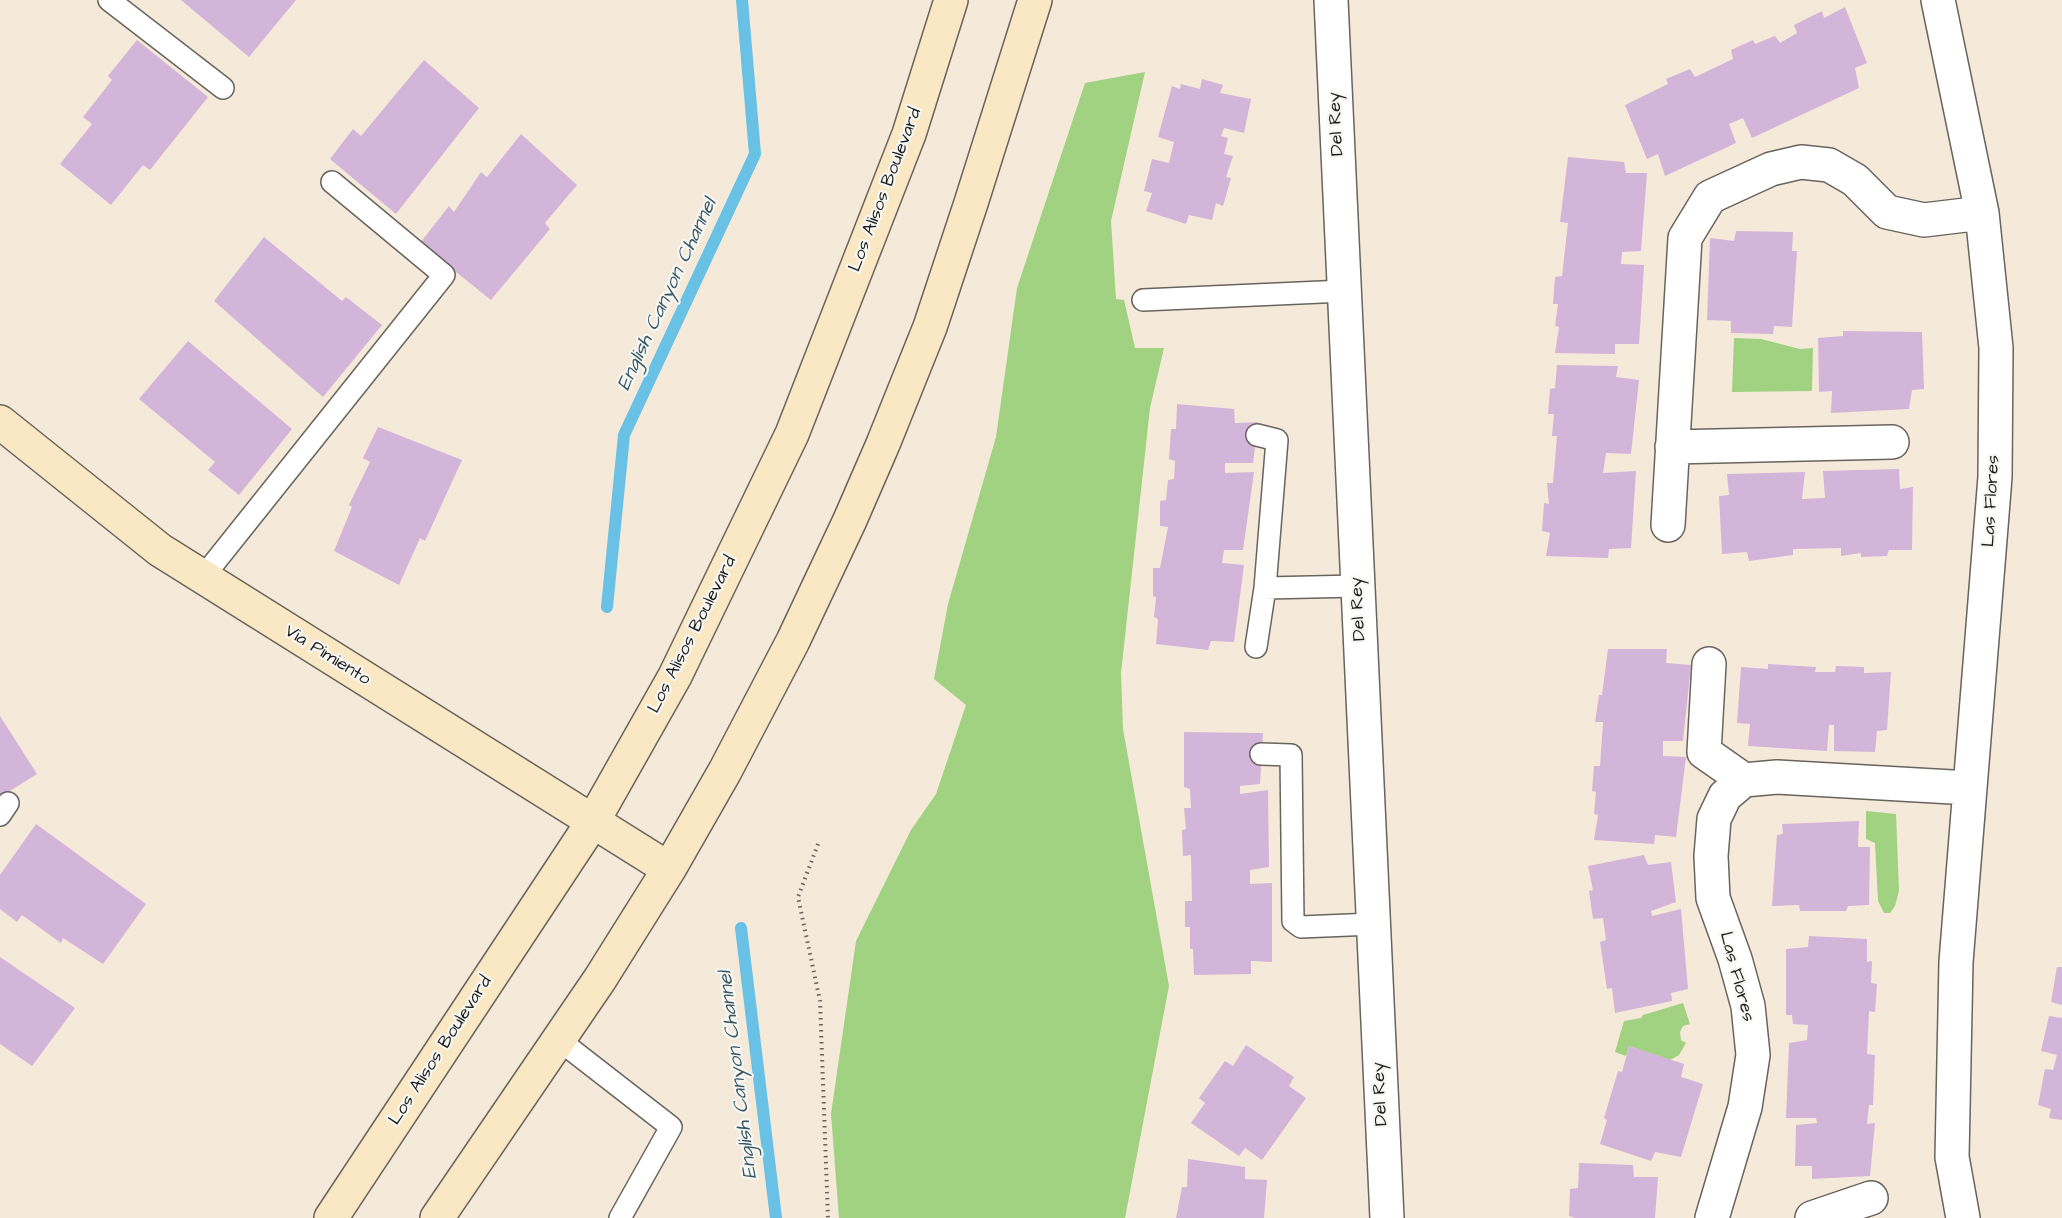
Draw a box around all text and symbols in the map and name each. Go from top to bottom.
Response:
street label: Del Rey [1325,92,1349,156]
street label: Los Alisos Boulevard [845,105,927,275]
water label: English Canyon Channel [613,195,723,395]
street label: Las Flores [1979,455,2005,547]
street label: Los Alisos Boulevard [644,553,742,717]
street label: Del Rey [1347,577,1371,641]
street label: Via Pimiento [280,621,374,691]
street label: Las Flores [1714,930,1758,1024]
water label: English Canyon Channel [714,970,764,1180]
street label: Los Alisos Boulevard [385,972,497,1130]
street label: Del Rey [1369,1062,1393,1126]

